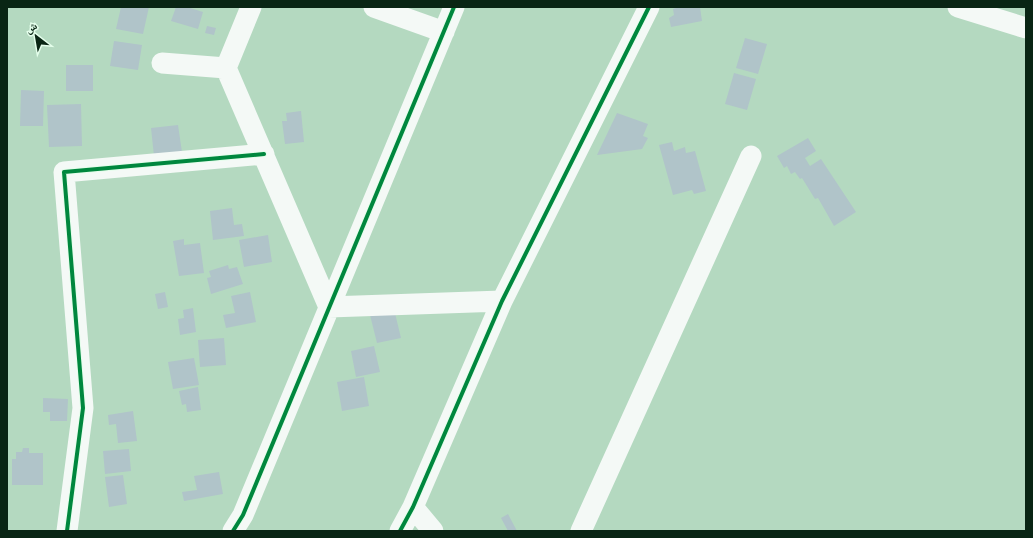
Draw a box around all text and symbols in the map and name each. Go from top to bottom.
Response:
north arrow [16,16,56,56]
text: ش [22,18,40,37]

